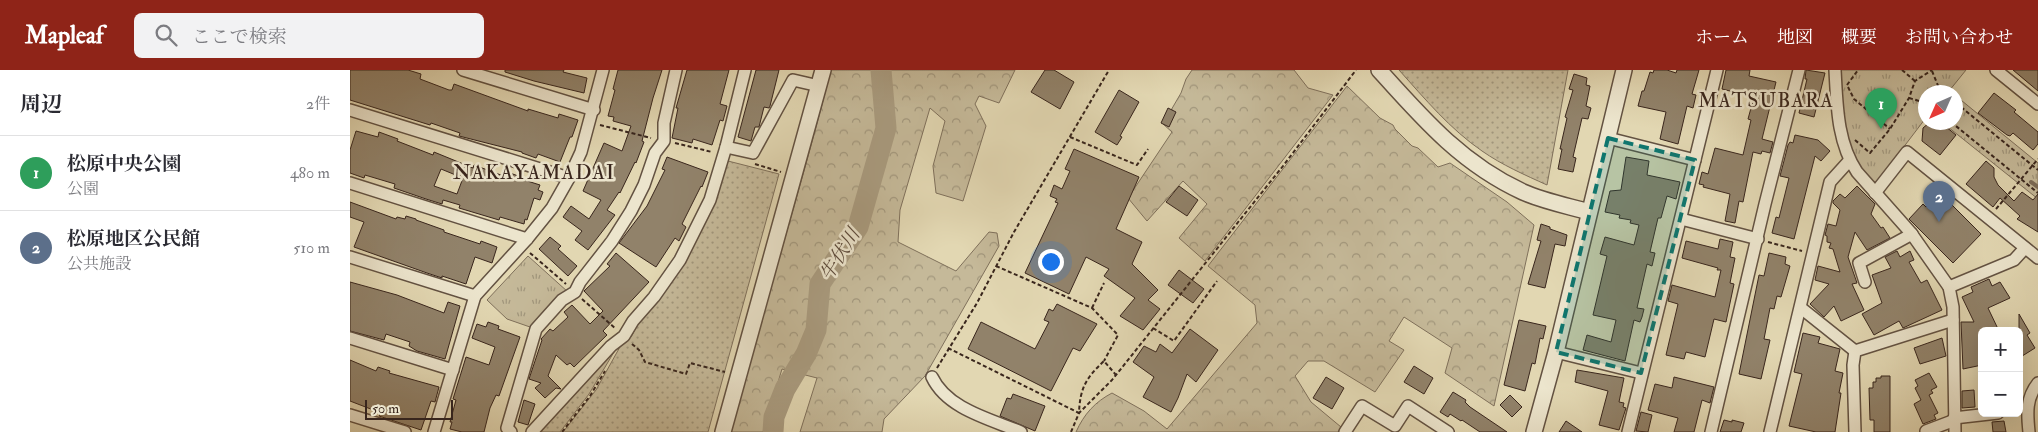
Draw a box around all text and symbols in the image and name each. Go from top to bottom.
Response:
search box [134,13,484,58]
text: Mapleaf [25,20,104,51]
icon: search [152,21,180,49]
text: ここで検索 [192,25,287,49]
text: ホーム [1695,26,1749,49]
text: 地図 [1777,26,1813,49]
text: 概要 [1841,26,1877,49]
text: お問い合わせ [1905,26,2013,49]
north arrow [1918,85,1963,130]
district label: MATSUBARA [1698,88,1834,113]
pin: 1 [1865,88,1897,129]
text: 周辺 [20,91,62,118]
text: 2件 [306,94,330,114]
text: 松原中央公園 [67,152,181,176]
district label: NAKAYAMADAI [453,160,615,185]
text: 1 [33,163,39,183]
text: 480 m [290,163,330,183]
text: 公園 [67,179,99,199]
pin: 2 [1923,181,1955,222]
water label: 牛伏川 [815,222,866,285]
text: 松原地区公民館 [67,227,200,251]
text: 2 [32,238,40,258]
text: 510 m [293,238,330,258]
your location [1038,249,1064,275]
text: 公共施設 [67,254,131,274]
map controls [1978,327,2023,417]
button: + [1978,327,2023,372]
button: − [1978,372,2023,417]
scale bar [365,397,452,420]
text: 50 m [372,400,399,417]

